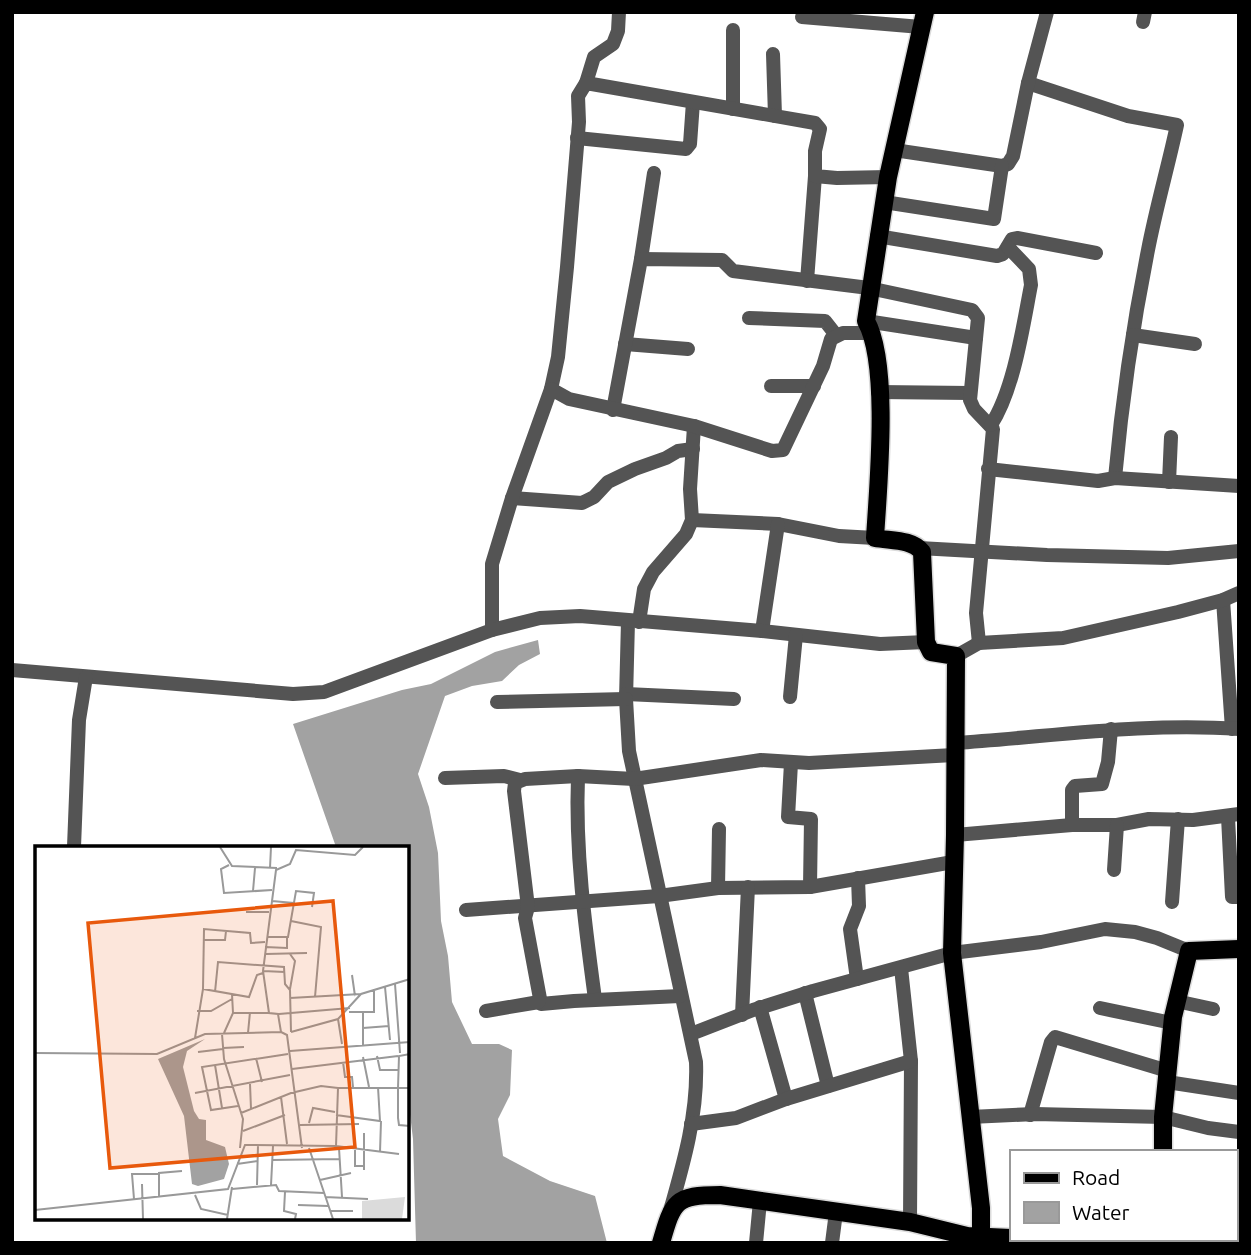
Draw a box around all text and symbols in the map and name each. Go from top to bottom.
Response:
inset map [35,846,410,1220]
legend [1010,1150,1237,1241]
text: Road [1072,1165,1120,1189]
text: Water [1072,1200,1130,1224]

